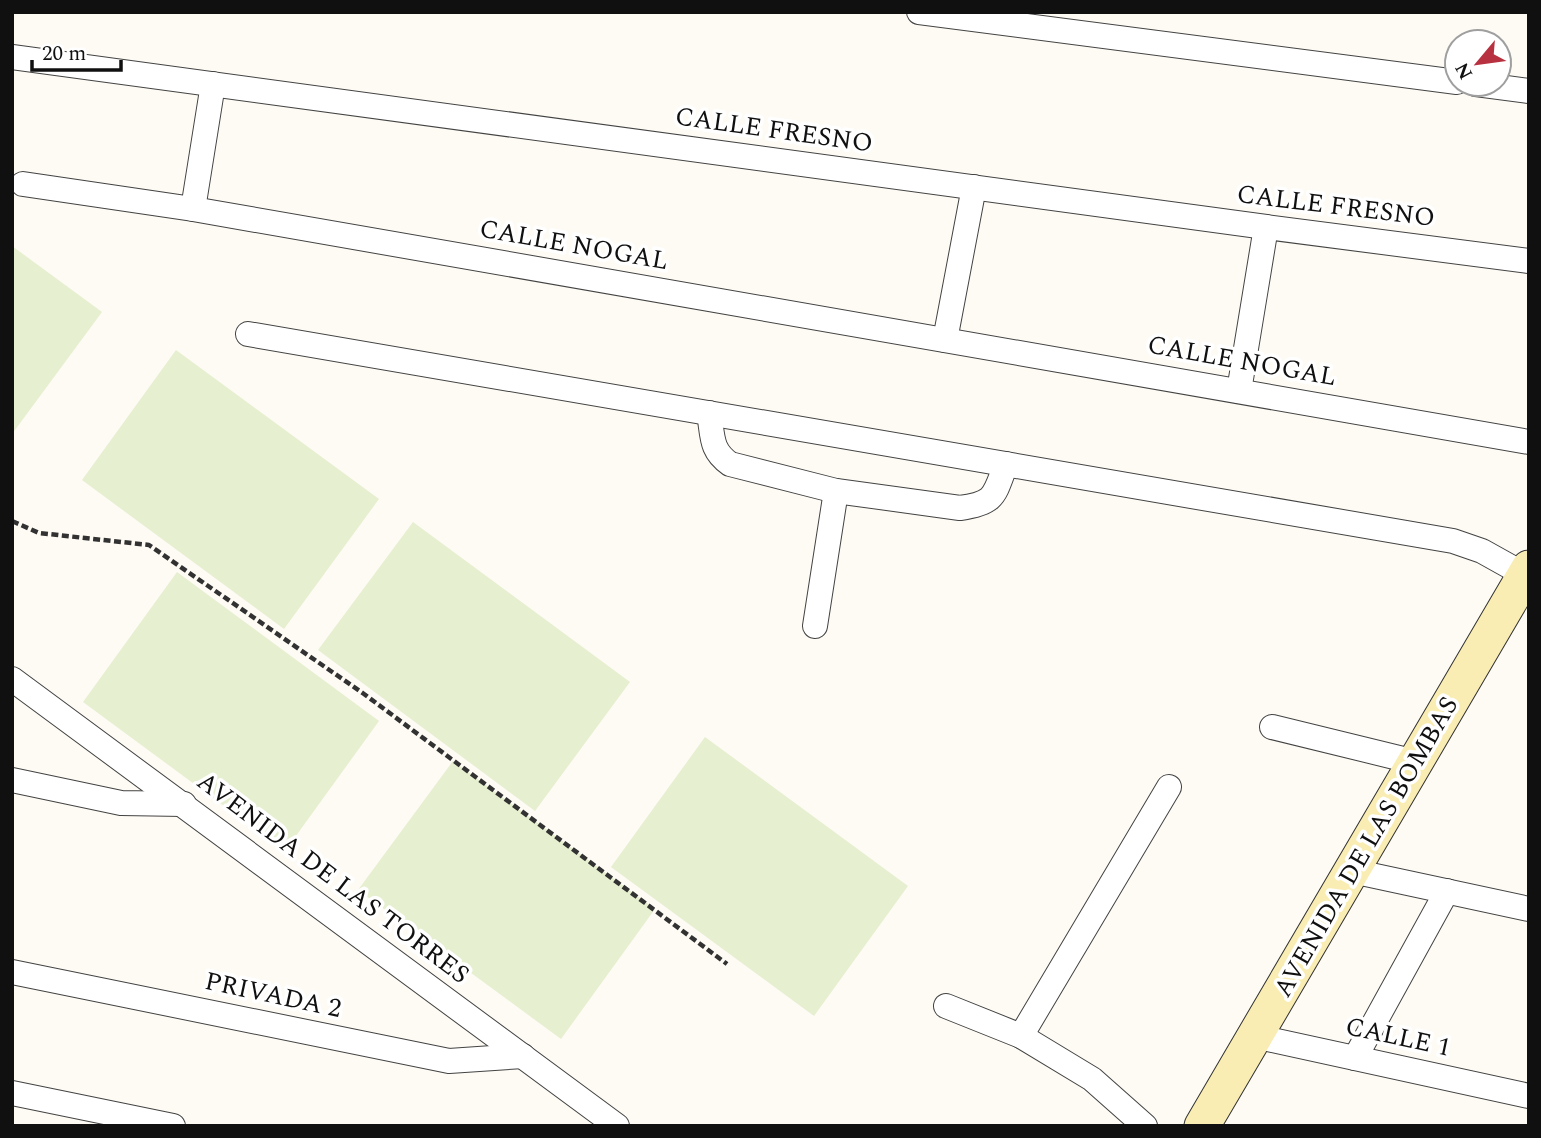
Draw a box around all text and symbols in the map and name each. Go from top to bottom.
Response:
scale bar [32,28,121,72]
north arrow [1443,28,1513,98]
text: 20 m [42,38,86,70]
text: N [1448,57,1481,84]
street label: CALLE FRESNO [673,96,875,164]
street label: CALLE FRESNO [1235,174,1437,238]
street label: CALLE NOGAL [476,209,672,281]
street label: CALLE NOGAL [1144,325,1340,397]
street label: AVENIDA DE LAS BOMBAS [1263,689,1469,1005]
street label: AVENIDA DE LAS TORRES [188,762,478,994]
street label: PRIVADA 2 [201,961,345,1029]
street label: CALLE 1 [1342,1006,1454,1068]

